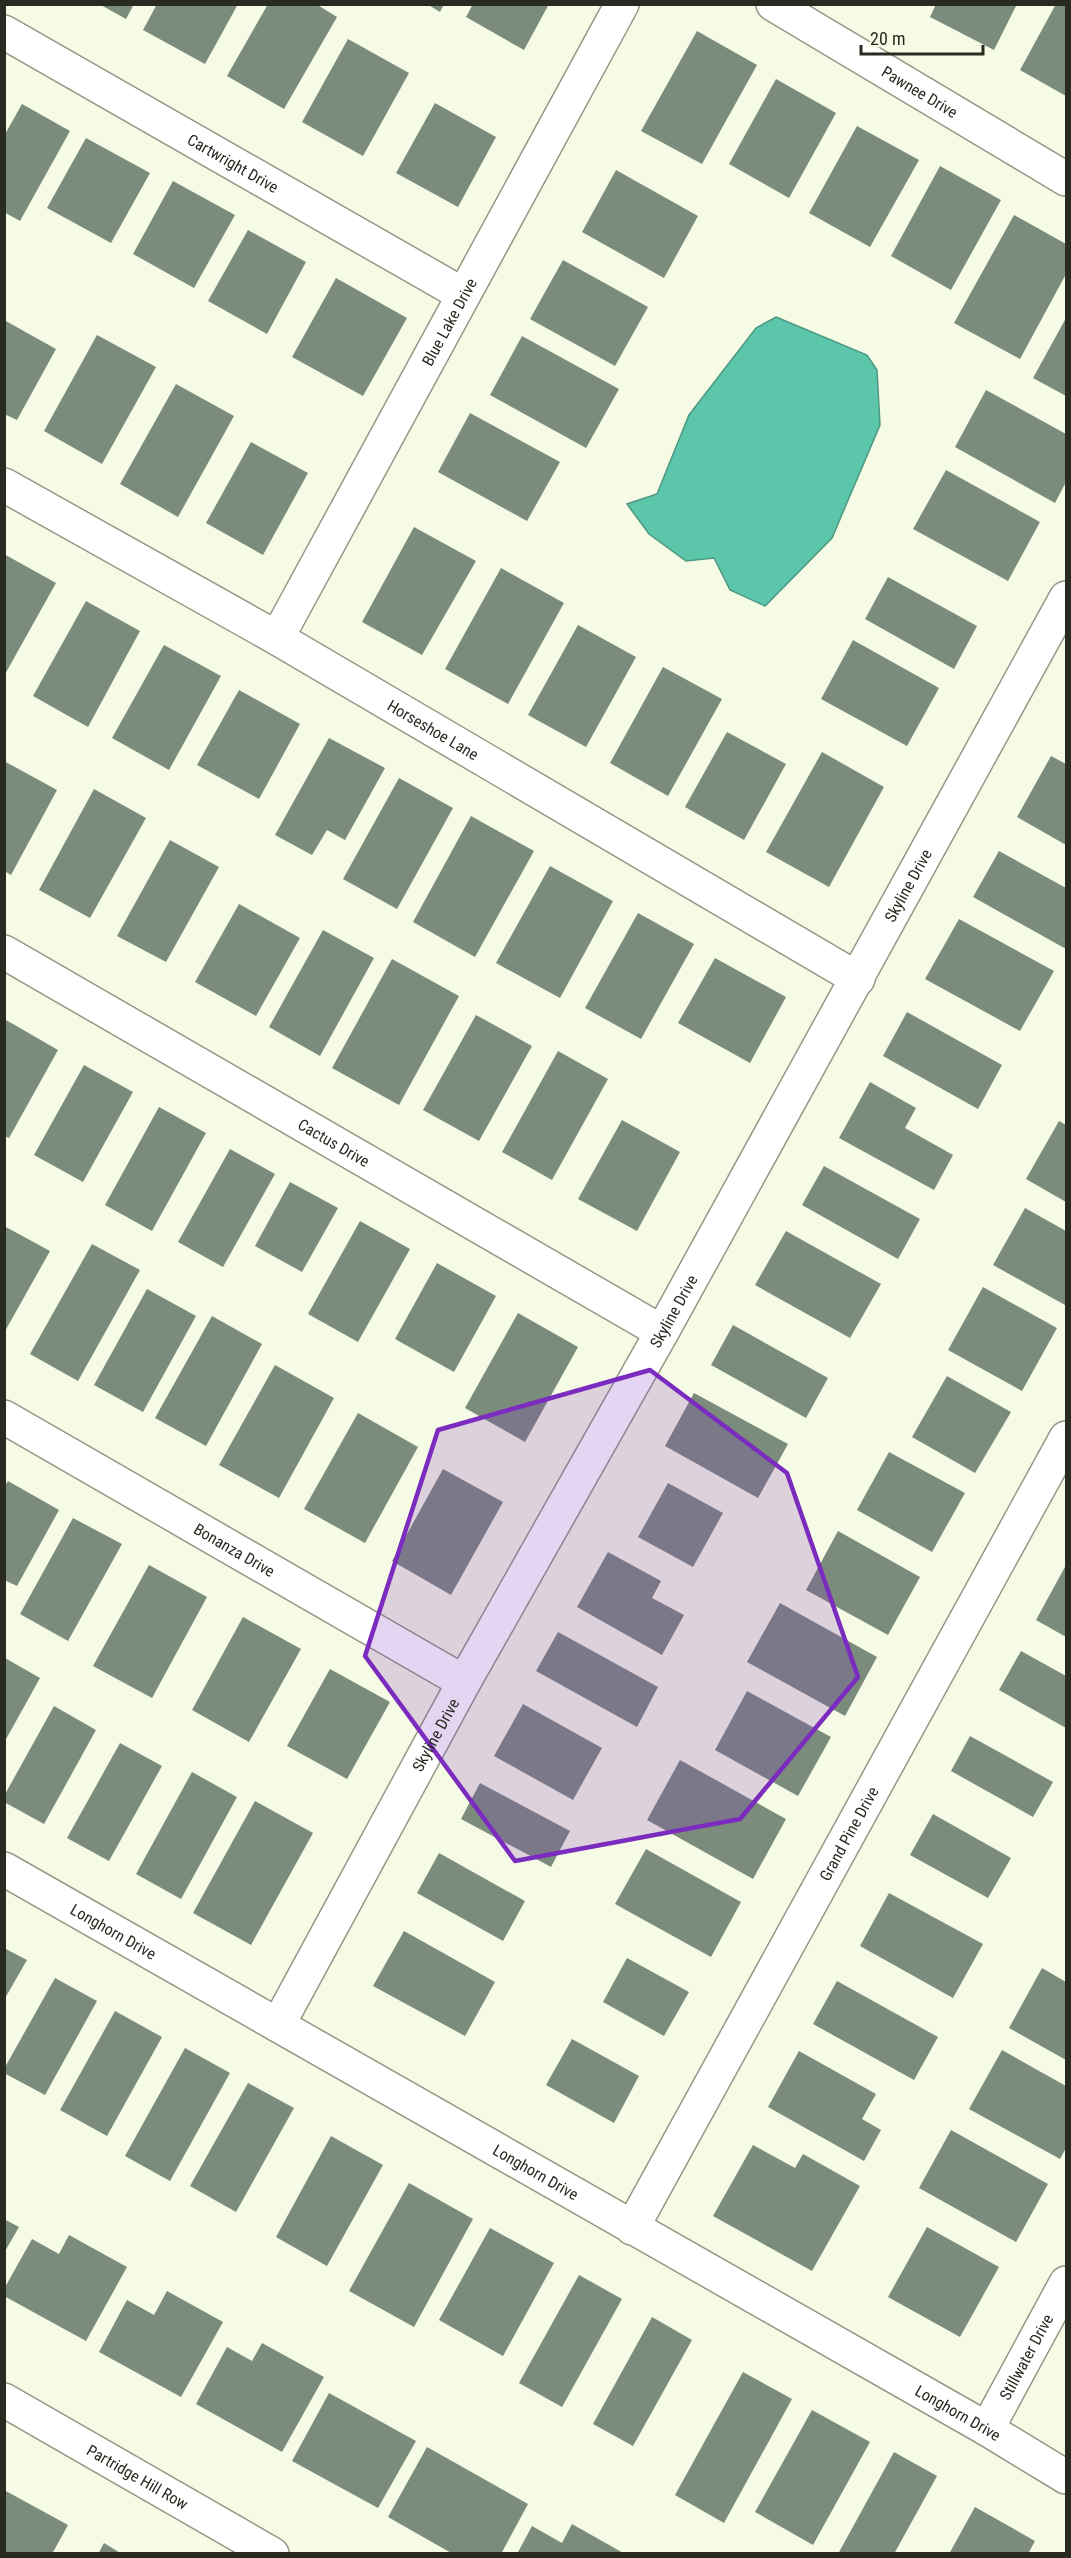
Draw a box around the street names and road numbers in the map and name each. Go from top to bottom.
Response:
street label: Pawnee Drive [878,62,961,122]
street label: Cartwright Drive [184,130,282,197]
street label: Blue Lake Drive [418,275,481,369]
street label: Horseshoe Lane [384,696,482,764]
street label: Skyline Drive [881,846,936,926]
street label: Cactus Drive [295,1115,373,1171]
street label: Skyline Drive [646,1272,702,1351]
street label: Bonanza Drive [190,1519,278,1581]
street label: Skyline Drive [408,1695,463,1775]
street label: Grand Pine Drive [816,1783,883,1884]
street label: Longhorn Drive [67,1900,159,1964]
street label: Longhorn Drive [489,2141,582,2204]
street label: Stillwater Drive [996,2311,1057,2403]
street label: Longhorn Drive [912,2381,1004,2445]
street label: Partridge Hill Row [83,2441,191,2514]

